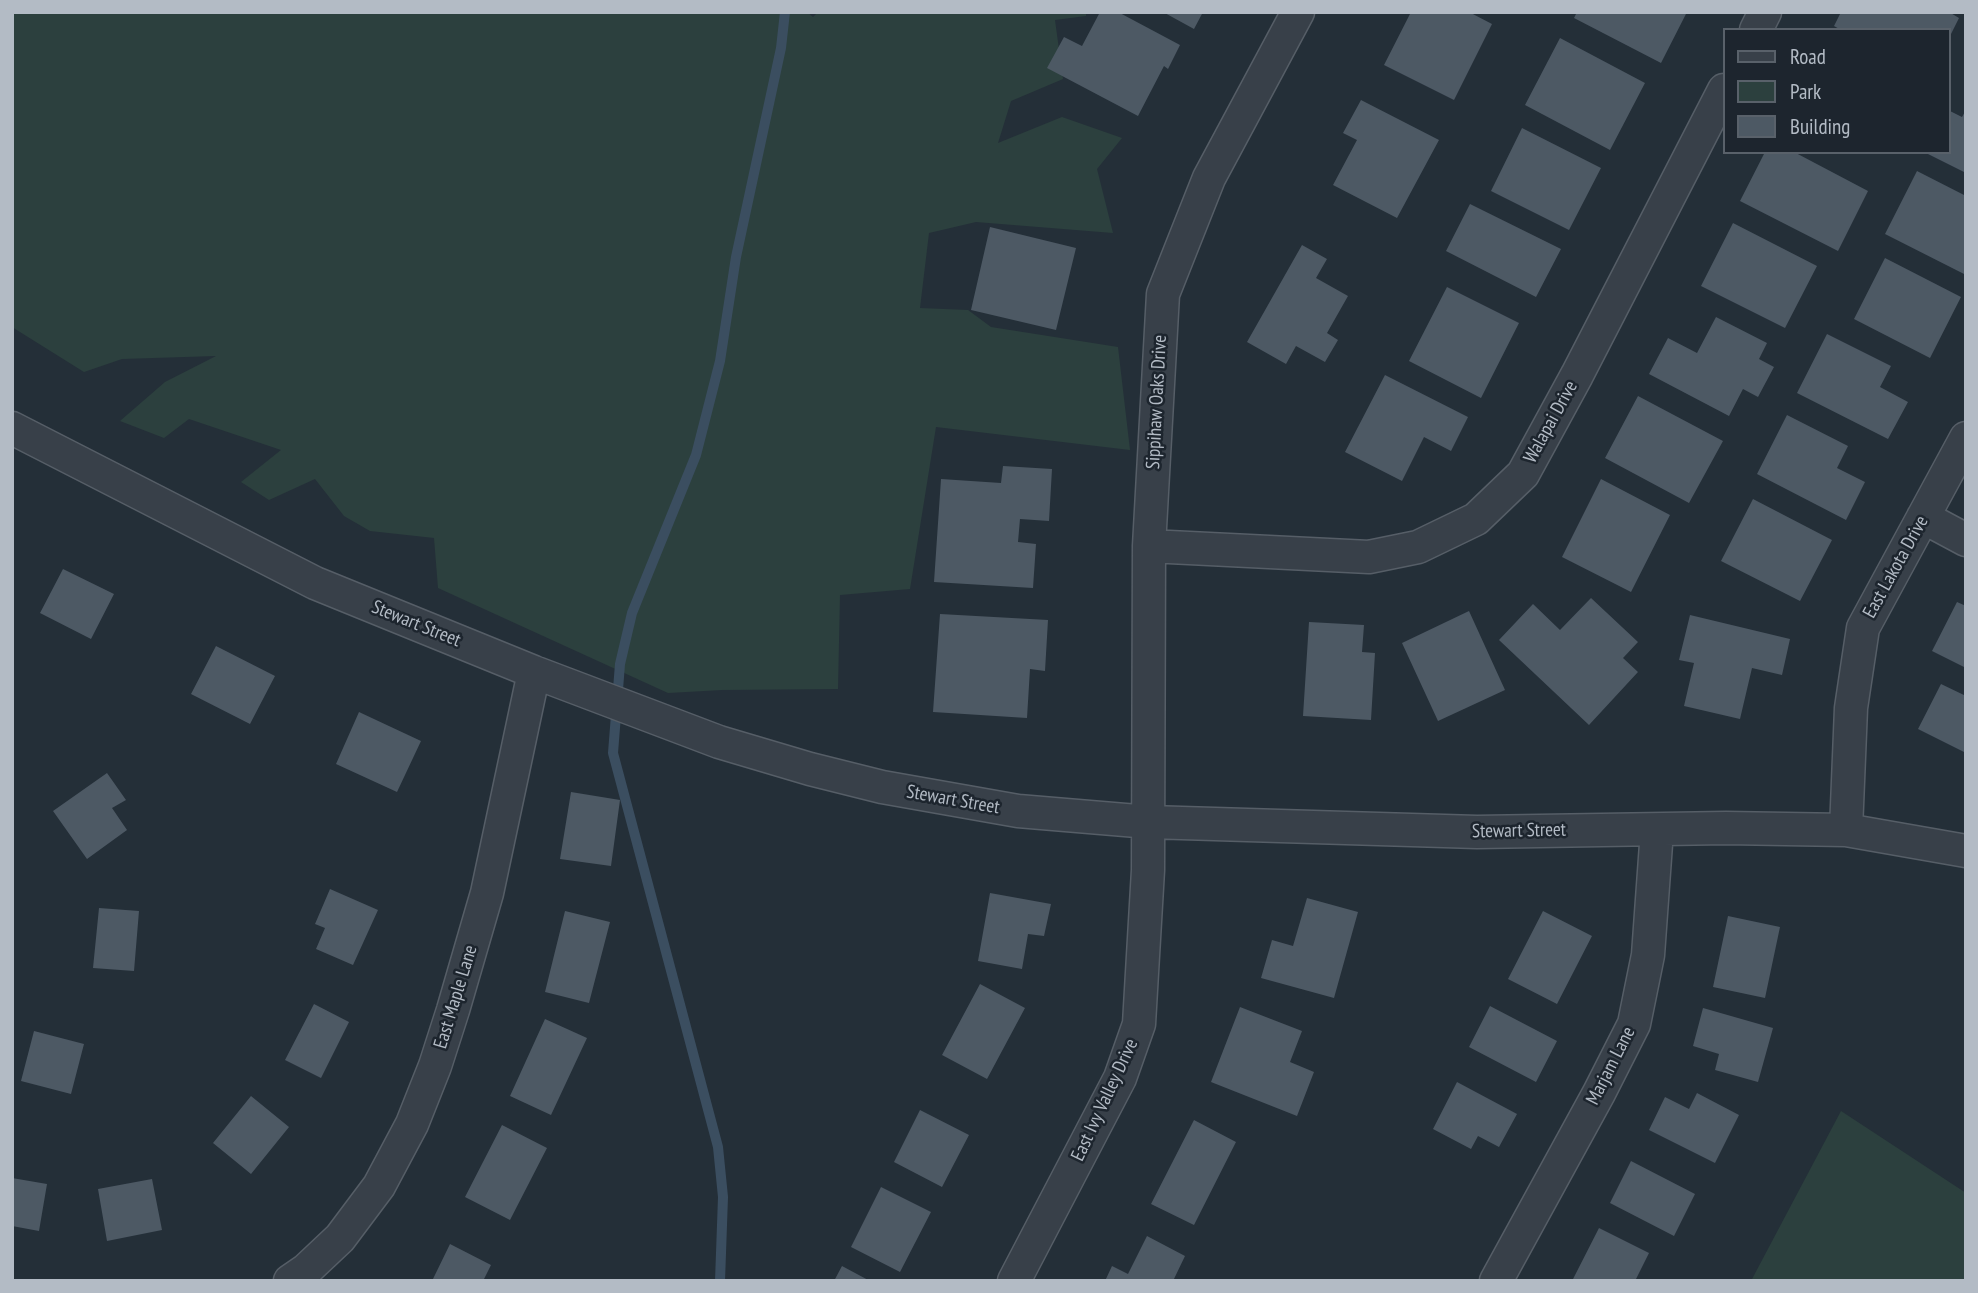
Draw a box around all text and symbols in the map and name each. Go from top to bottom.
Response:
legend [1722,28,1950,154]
text: Road [1790,43,1826,70]
text: Park [1790,78,1821,105]
text: Building [1790,113,1850,140]
street label: Sippihaw Oaks Drive [1142,334,1172,470]
street label: Walapai Drive [1519,377,1583,467]
street label: East Lakota Drive [1859,512,1933,622]
street label: Stewart Street [368,596,464,652]
street label: Stewart Street [905,781,1001,819]
street label: Stewart Street [1472,819,1566,843]
street label: East Maple Lane [429,942,483,1052]
street label: Marjam Lane [1582,1023,1640,1109]
street label: East Ivy Valley Drive [1067,1035,1143,1165]

